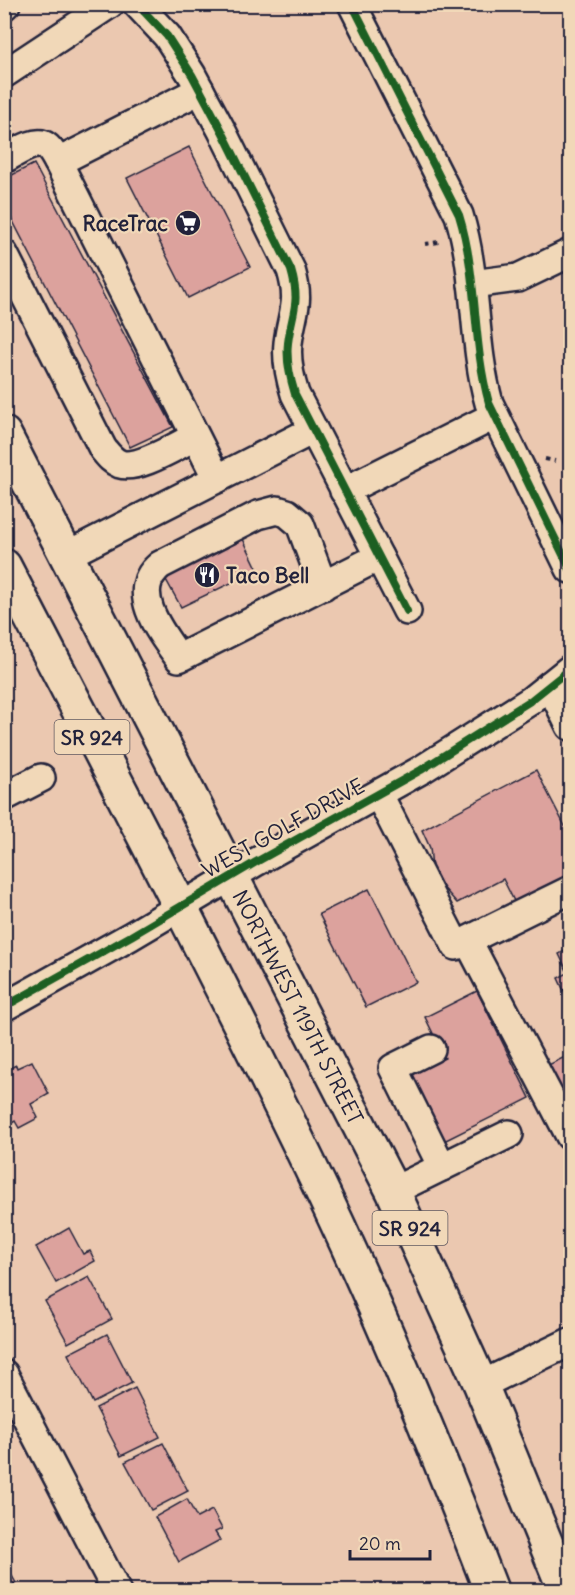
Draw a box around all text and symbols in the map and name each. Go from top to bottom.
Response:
supermarket icon: RaceTrac [173,208,203,238]
place label: RaceTrac [82,210,168,237]
restaurant icon: Taco Bell [192,560,222,590]
place label: Taco Bell [226,562,309,589]
road number: SR 924 [54,720,130,754]
street label: WEST GOLF DRIVE [197,772,369,884]
street label: NORTHWEST 119TH STREET [227,885,370,1129]
road number: SR 924 [372,1211,448,1245]
scale bar [350,1523,430,1561]
text: 20 m [359,1532,401,1555]

